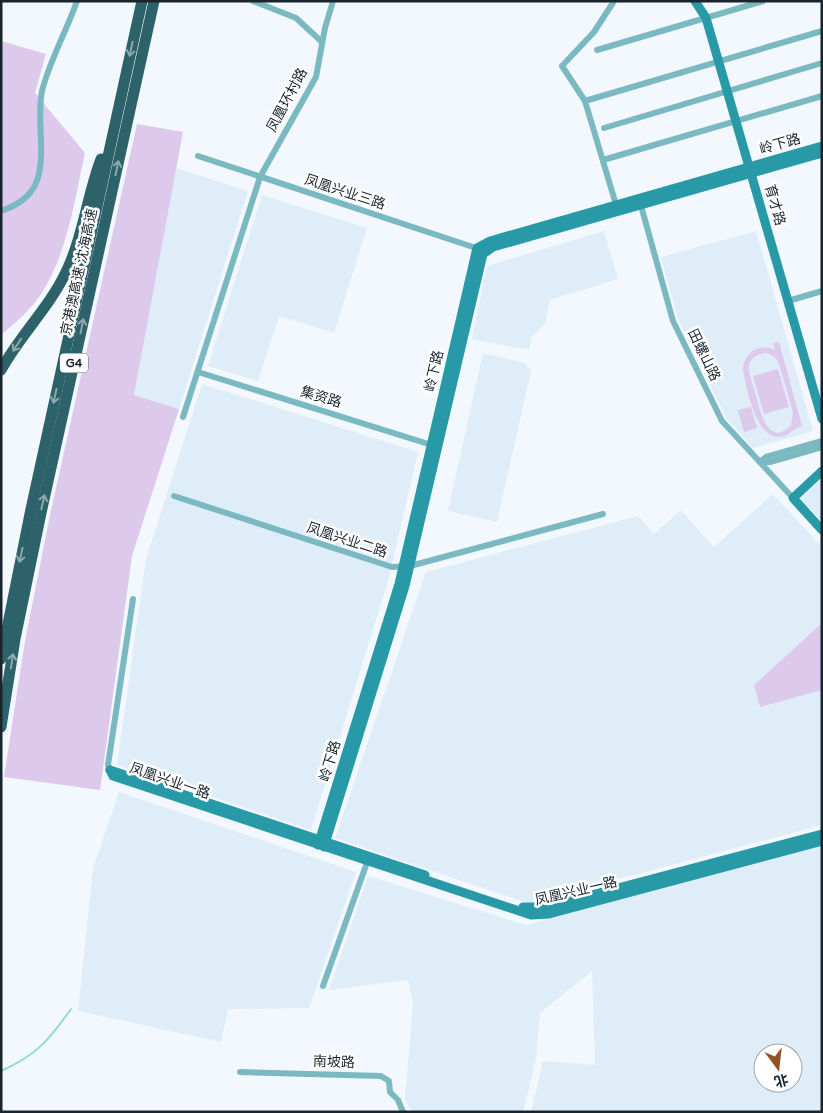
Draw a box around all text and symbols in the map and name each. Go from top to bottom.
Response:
one-way arrow [126,40,135,56]
street label: 凤凰环村路 [263,65,311,135]
street label: 岭下路 [757,130,803,158]
one-way arrow [113,160,122,176]
street label: 凤凰兴业三路 [302,171,388,213]
street label: 育才路 [761,182,789,228]
street label: 京港澳高速 沈海高速 [57,207,101,337]
one-way arrow [78,319,87,335]
street label: 田螺山路 [684,326,724,384]
one-way arrow [11,338,21,352]
street label: 岭下路 [421,349,447,393]
road number: G4 [60,353,88,372]
street label: 集资路 [298,383,344,411]
one-way arrow [50,387,59,403]
one-way arrow [39,495,48,511]
street label: 凤凰兴业二路 [304,519,390,561]
one-way arrow [16,546,26,562]
one-way arrow [7,654,17,670]
street label: 岭下路 [316,738,344,784]
street label: 凤凰兴业一路 [128,759,212,803]
street label: 凤凰兴业一路 [533,873,619,909]
north arrow [753,1043,803,1093]
street label: 南坡路 [313,1053,355,1071]
text: 北 [772,1070,790,1090]

